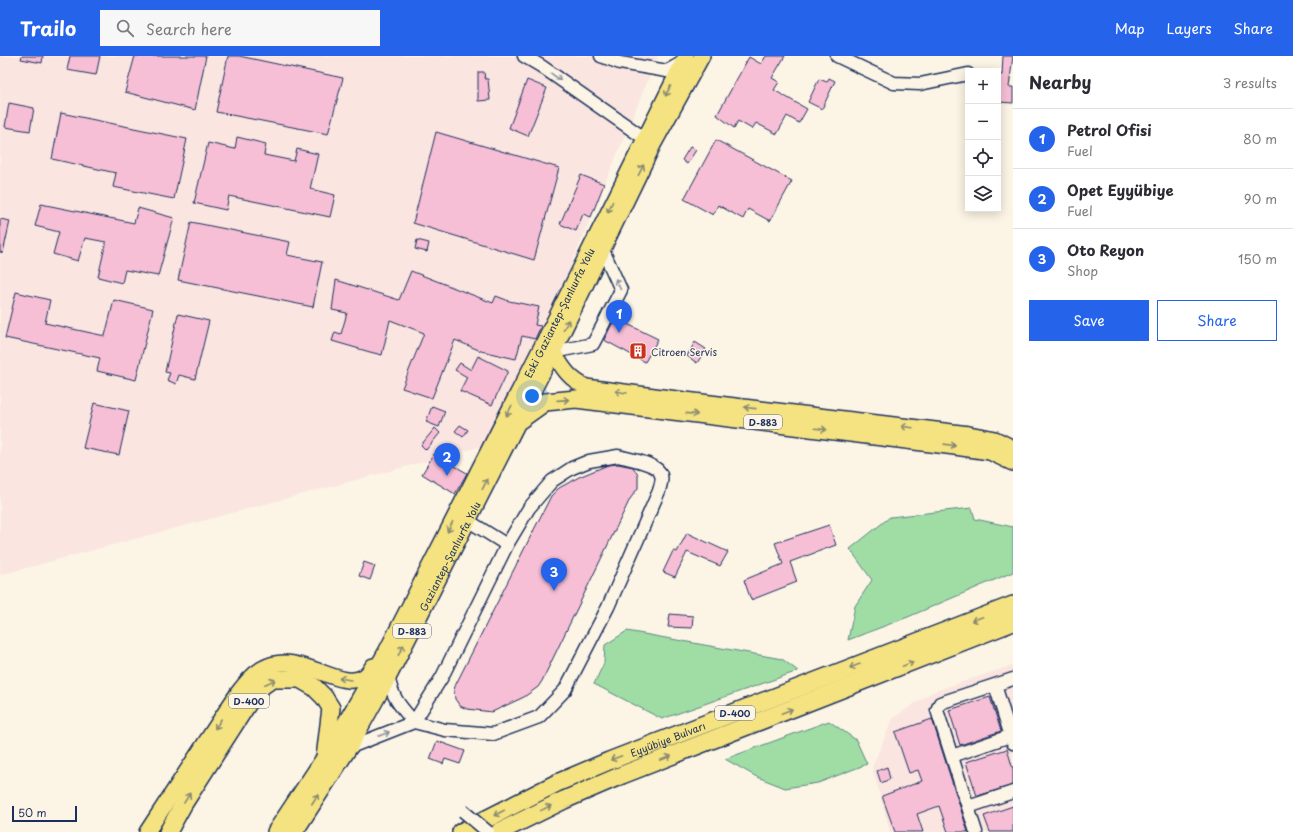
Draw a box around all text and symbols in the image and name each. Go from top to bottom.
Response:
search box [100,10,380,46]
text: Trailo [20,14,76,42]
icon: search [114,17,136,39]
text: Search here [146,17,232,40]
text: Map [1115,18,1145,39]
text: Layers [1167,18,1212,39]
text: Share [1234,18,1273,39]
map controls [965,68,1001,212]
button: + [965,68,1001,104]
text: Nearby [1029,69,1091,95]
one-way arrow [551,73,562,81]
text: 3 results [1223,73,1277,92]
one-way arrow [664,84,671,96]
button: − [965,104,1001,140]
text: Petrol Ofisi [1067,118,1152,141]
text: 1 [1039,129,1045,148]
text: 80 m [1243,129,1277,148]
button: locate [965,140,1001,176]
text: Fuel [1067,141,1093,160]
one-way arrow [638,165,645,177]
button: layers [965,176,1001,212]
text: Opet Eyyübiye [1067,178,1174,201]
text: 2 [1037,189,1047,208]
text: 90 m [1244,189,1277,208]
one-way arrow [606,201,613,213]
text: Fuel [1067,201,1093,220]
text: Oto Reyon [1067,238,1144,261]
street label: Eski Gaziantep-Şanlıurfa Yolu [520,245,597,380]
text: 3 [1038,249,1046,268]
text: 150 m [1238,249,1277,268]
text: Shop [1067,261,1098,280]
one-way arrow [614,278,621,290]
pin: 1 [606,300,632,333]
button: Save [1029,300,1149,341]
button: Share [1157,300,1277,341]
one-way arrow [563,319,570,331]
building icon: Citroen Servis [628,341,648,361]
place label: Citroen Servis [651,344,718,359]
your location [522,386,542,406]
one-way arrow [615,388,628,396]
one-way arrow [556,397,569,404]
one-way arrow [744,404,757,412]
one-way arrow [504,405,512,417]
one-way arrow [685,410,698,417]
road number: D-883 [744,415,782,429]
one-way arrow [901,423,914,431]
one-way arrow [814,425,827,432]
one-way arrow [943,441,956,449]
pin: 2 [434,443,460,476]
one-way arrow [482,479,489,491]
street label: Gaziantep-Şanlıurfa Yolu [415,498,483,613]
one-way arrow [445,521,453,533]
pin: 3 [541,558,567,591]
one-way arrow [971,616,983,624]
road number: D-883 [393,624,431,638]
one-way arrow [398,645,406,657]
one-way arrow [902,659,914,667]
one-way arrow [850,663,862,671]
one-way arrow [339,675,352,683]
one-way arrow [264,678,276,685]
road number: D-400 [229,694,269,708]
road number: D-400 [715,706,755,720]
one-way arrow [781,707,793,715]
street label: Eyyübiye Bulvarı [628,717,707,760]
one-way arrow [213,718,221,730]
one-way arrow [378,730,390,737]
one-way arrow [659,753,671,761]
one-way arrow [611,754,623,762]
one-way arrow [184,792,192,804]
one-way arrow [312,793,320,805]
scale bar [12,804,77,823]
text: 50 m [18,804,47,821]
one-way arrow [540,804,552,812]
one-way arrow [493,810,505,817]

